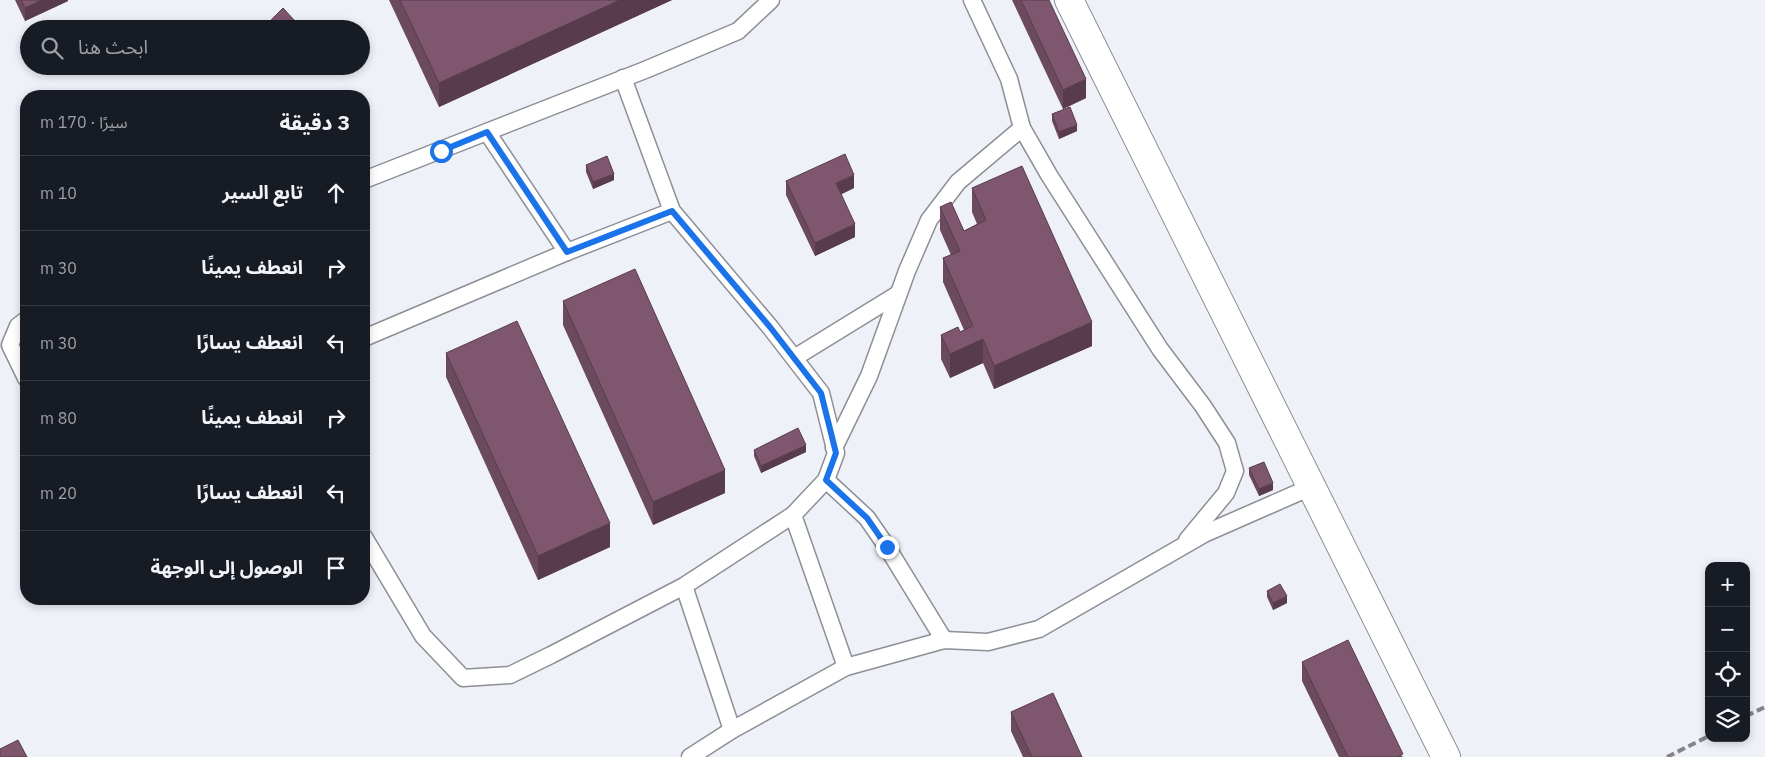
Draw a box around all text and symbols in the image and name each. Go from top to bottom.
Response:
search box [20,20,370,75]
icon: search [38,34,66,62]
text: ابحث هنا [78,35,148,59]
text: 3 دقيقة [280,108,350,136]
text: سيرًا · 170 m [40,112,128,132]
route start [430,140,453,163]
icon: ahead [322,179,350,207]
text: تابع السير [222,180,303,204]
text: 10 m [40,183,77,203]
icon: right [322,254,350,282]
text: انعطف يمينًا [201,255,303,279]
text: 30 m [40,258,77,278]
icon: left [322,329,350,357]
text: انعطف يسارًا [196,330,303,354]
text: 30 m [40,333,77,353]
icon: right [322,404,350,432]
text: انعطف يمينًا [201,405,303,429]
text: 80 m [40,408,77,428]
icon: left [322,479,350,507]
text: انعطف يسارًا [196,480,303,504]
text: 20 m [40,483,77,503]
route end [876,536,899,559]
icon: arrive [322,554,350,582]
text: الوصول إلى الوجهة [151,555,303,579]
map controls [1705,562,1750,742]
button: + [1705,562,1750,607]
button: − [1705,607,1750,652]
button: locate [1705,652,1750,697]
button: layers [1705,697,1750,742]

